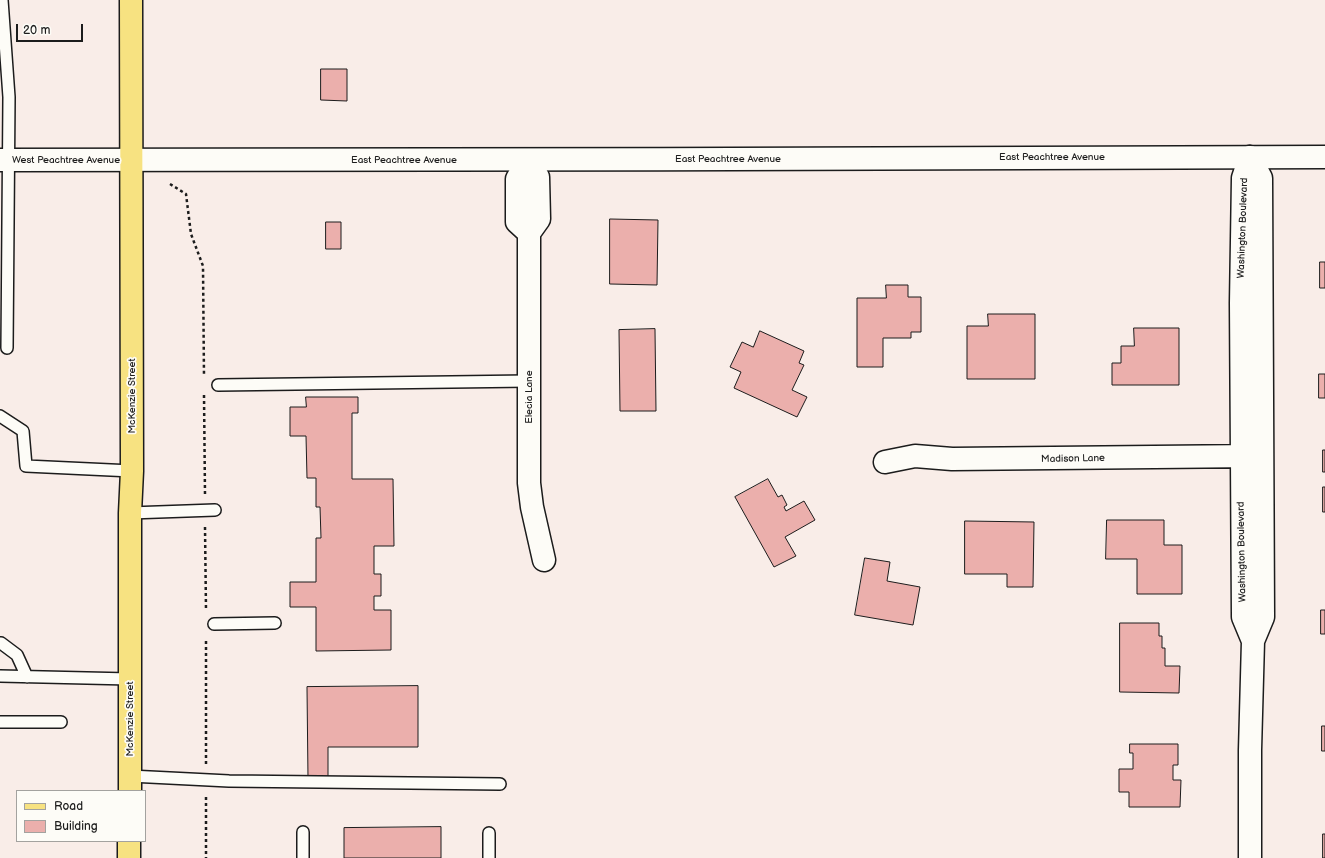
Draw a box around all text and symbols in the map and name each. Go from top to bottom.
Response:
scale bar [18,16,85,42]
text: 20 m [23,23,50,38]
street label: East Peachtree Avenue [999,151,1105,163]
street label: East Peachtree Avenue [675,153,781,165]
street label: West Peachtree Avenue [12,154,120,166]
street label: East Peachtree Avenue [351,154,457,166]
street label: Washington Boulevard [1235,177,1251,279]
street label: McKenzie Street [126,358,138,434]
street label: Elecia Lane [523,370,535,424]
street label: Madison Lane [1041,452,1105,466]
street label: Washington Boulevard [1235,502,1249,602]
street label: McKenzie Street [124,681,136,757]
legend [16,790,146,842]
text: Road [54,799,83,814]
text: Building [54,819,98,834]

